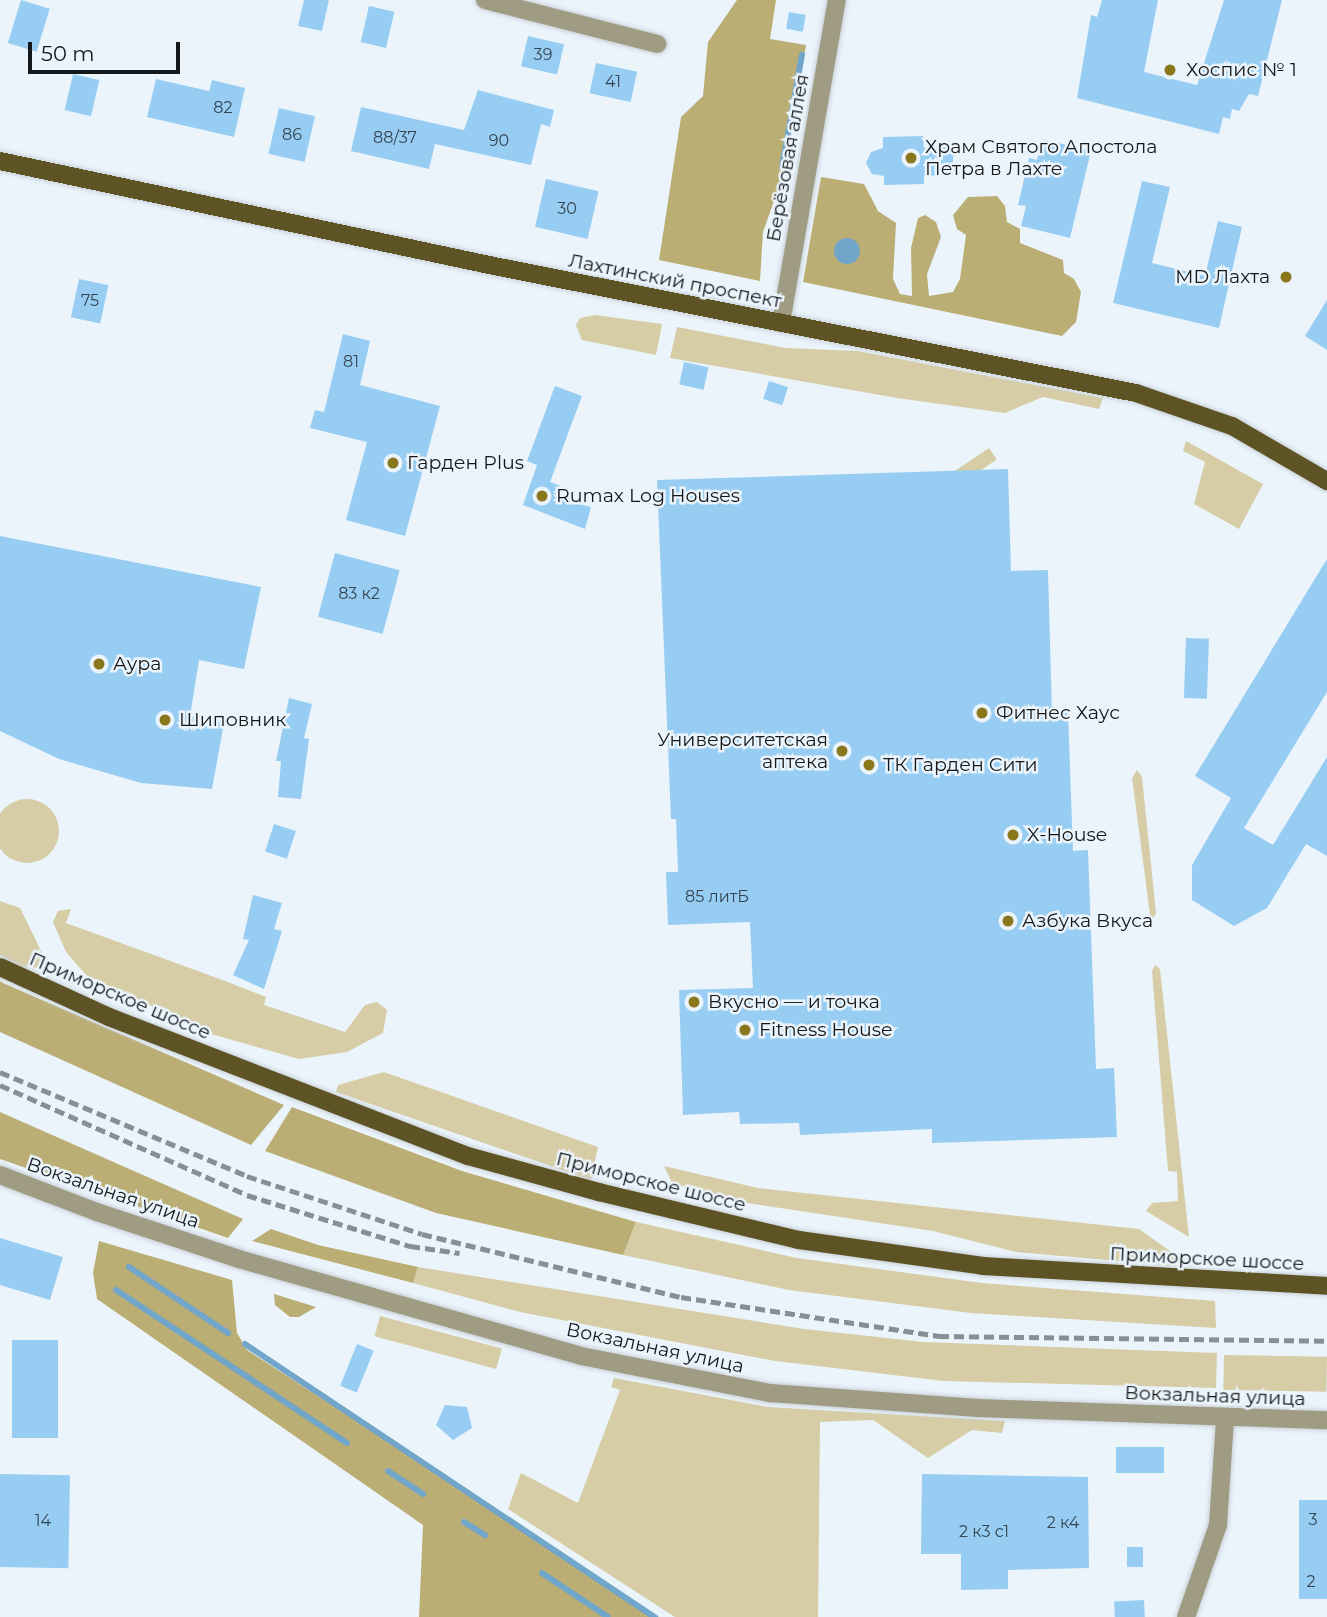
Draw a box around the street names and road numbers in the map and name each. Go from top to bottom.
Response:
street label: Берёзовая аллея [762,72,814,244]
street label: Лахтинский проспект [567,249,783,313]
street label: Приморское шоссе [26,947,214,1045]
street label: Приморское шоссе [554,1147,748,1217]
street label: Вокзальная улица [24,1153,202,1233]
street label: Приморское шоссе [1109,1243,1305,1275]
street label: Вокзальная улица [564,1318,746,1378]
street label: Вокзальная улица [1124,1381,1306,1411]

